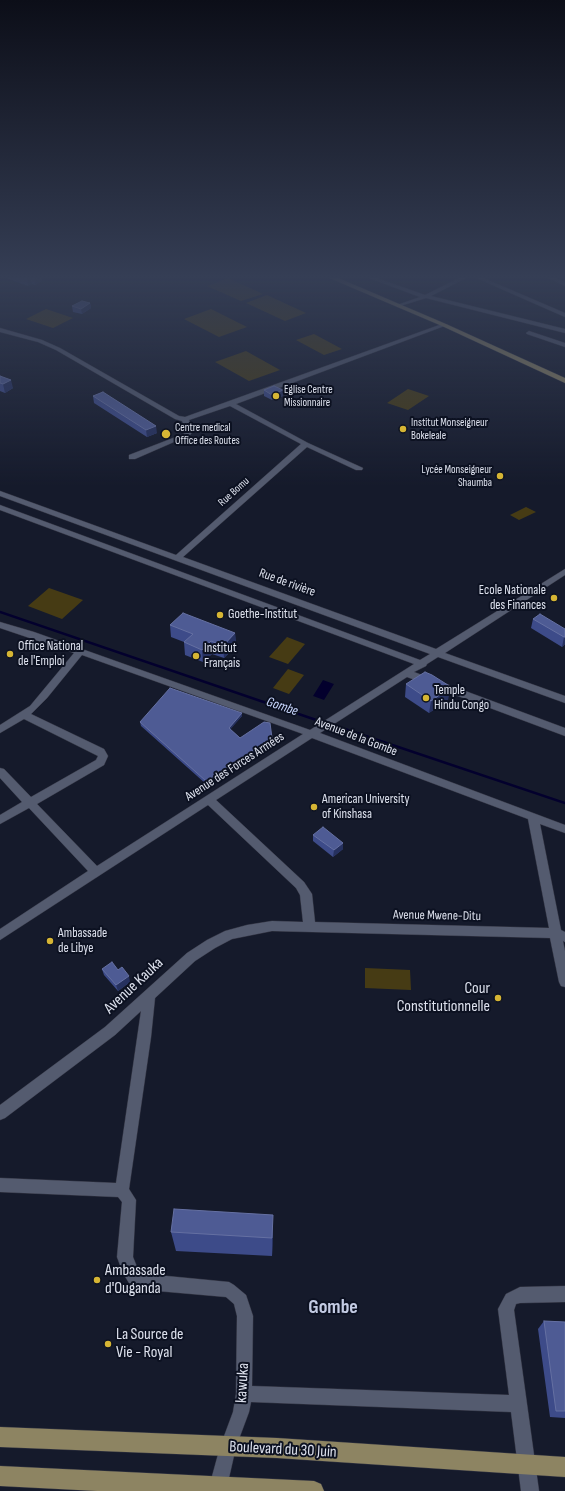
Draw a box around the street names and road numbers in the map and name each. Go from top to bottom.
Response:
street label: Rue Bomu [216,475,252,509]
street label: Rue de rivière [257,566,317,600]
street label: Avenue de la Gombe [313,714,399,760]
street label: Avenue des Forces Armées [183,729,287,805]
street label: Avenue Mwene-Ditu [393,907,481,925]
street label: Avenue Kauka [100,954,168,1018]
street label: kawuka [232,1362,254,1404]
street label: Boulevard du 30 Juin [229,1438,337,1462]

